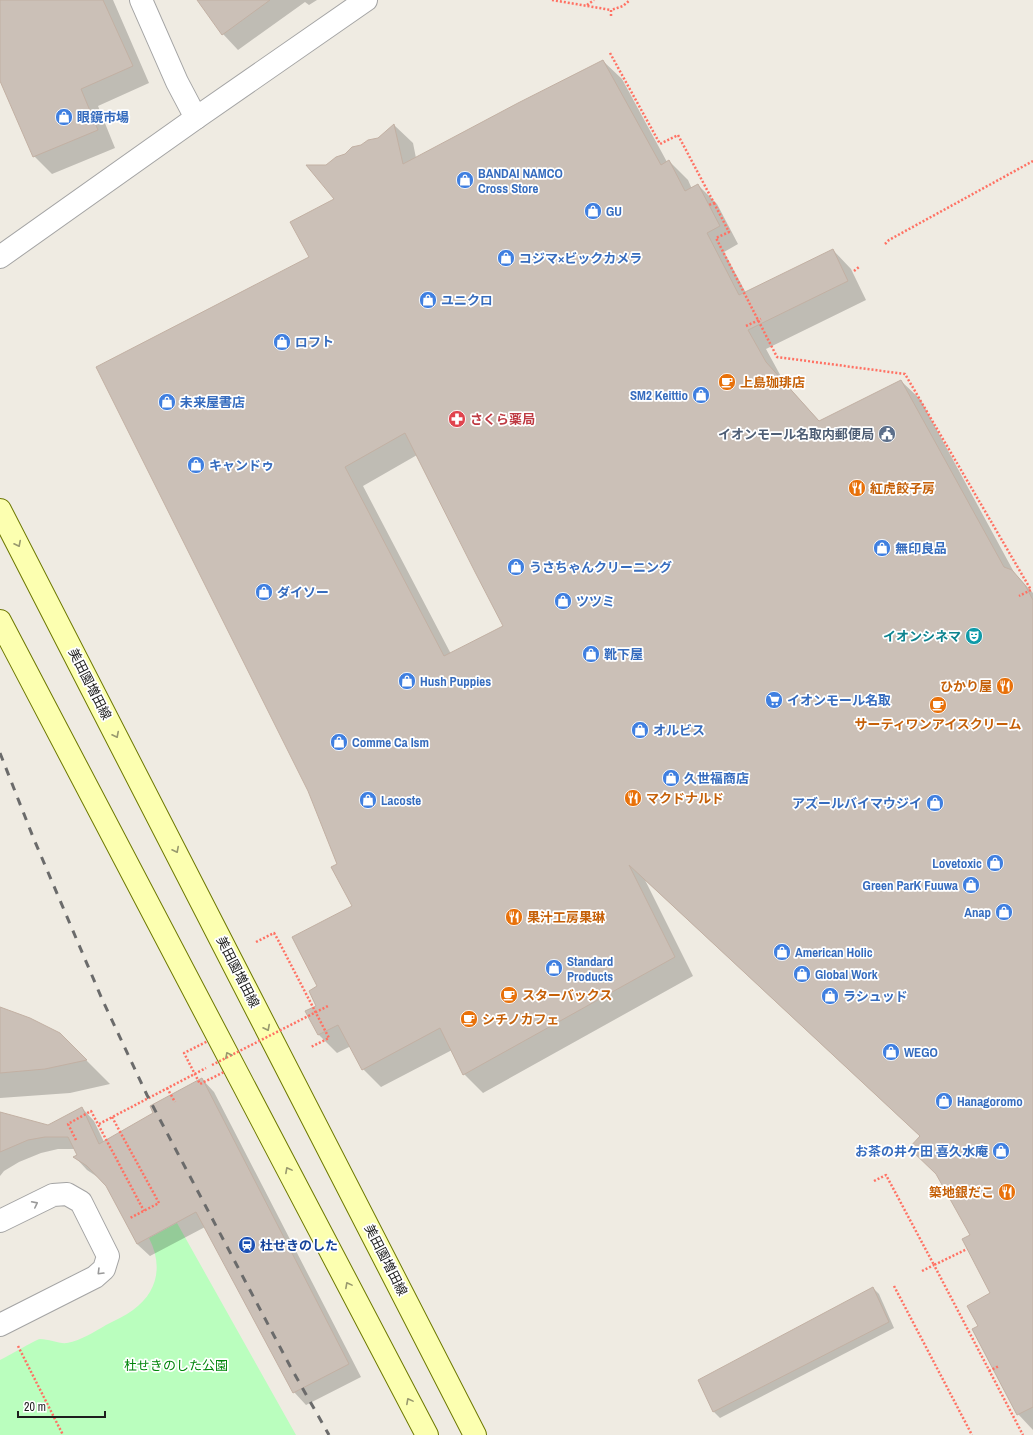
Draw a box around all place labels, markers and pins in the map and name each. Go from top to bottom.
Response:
shop icon: 眼鏡市場 [54,107,74,127]
place label: 眼鏡市場 [77,109,129,126]
place label: BANDAI NAMCO Cross Store [478,165,563,197]
shop icon: BANDAI NAMCO Cross Store [455,170,475,190]
shop icon: GU [583,201,603,221]
place label: GU [606,203,622,220]
shop icon: コジマ×ビックカメラ [496,248,516,268]
place label: コジマ×ビックカメラ [519,250,642,267]
shop icon: ユニクロ [418,290,438,310]
place label: ユニクロ [441,292,493,309]
shop icon: ロフト [272,332,292,352]
place label: ロフト [295,334,334,351]
cafe icon: 上島珈琲店 [717,372,737,392]
place label: 上島珈琲店 [740,374,805,391]
shop icon: SM2 Keittio [691,385,711,405]
place label: SM2 Keittio [630,387,688,404]
shop icon: 未来屋書店 [157,392,177,412]
place label: 未来屋書店 [180,394,245,411]
pharmacy icon: さくら薬局 [447,409,467,429]
place label: さくら薬局 [470,411,535,428]
public building icon: イオンモール名取内郵便局 [877,424,897,444]
place label: イオンモール名取内郵便局 [718,426,874,443]
shop icon: キャンドゥ [186,455,206,475]
place label: キャンドゥ [209,457,274,474]
restaurant icon: 紅虎餃子房 [847,478,867,498]
place label: 紅虎餃子房 [870,480,935,497]
shop icon: 無印良品 [872,538,892,558]
place label: 無印良品 [895,540,947,557]
shop icon: うさちゃんクリーニング [506,557,526,577]
place label: うさちゃんクリーニング [529,559,672,576]
shop icon: ダイソー [254,582,274,602]
place label: ダイソー [277,584,329,601]
shop icon: ツツミ [553,591,573,611]
place label: ツツミ [576,593,615,610]
theatre icon: イオンシネマ [964,626,984,646]
place label: イオンシネマ [883,628,961,645]
shop icon: 靴下屋 [581,644,601,664]
place label: 靴下屋 [604,646,643,663]
shop icon: Hush Puppies [397,671,417,691]
place label: Hush Puppies [420,673,491,690]
restaurant icon: ひかり屋 [995,676,1015,696]
place label: ひかり屋 [940,678,992,695]
supermarket icon: イオンモール名取 [764,690,784,710]
place label: イオンモール名取 [787,692,891,709]
cafe icon: サーティワンアイスクリーム [928,695,948,715]
place label: サーティワンアイスクリーム [855,716,1021,733]
shop icon: オルビス [630,720,650,740]
place label: オルビス [653,722,705,739]
shop icon: Comme Ca Ism [329,732,349,752]
place label: Comme Ca Ism [352,734,429,751]
shop icon: 久世福商店 [661,768,681,788]
place label: 久世福商店 [684,770,749,787]
restaurant icon: マクドナルド [623,788,643,808]
shop icon: Lacoste [358,790,378,810]
place label: マクドナルド [646,790,724,807]
place label: Lacoste [381,792,421,809]
shop icon: アズールバイマウジイ [925,793,945,813]
place label: アズールバイマウジイ [792,795,922,812]
shop icon: Lovetoxic [985,853,1005,873]
place label: Lovetoxic [932,855,982,872]
shop icon: Green ParK Fuuwa [961,875,981,895]
place label: Green ParK Fuuwa [863,877,958,894]
shop icon: Anap [994,902,1014,922]
place label: Anap [964,904,991,921]
restaurant icon: 果汁工房果琳 [504,907,524,927]
place label: 果汁工房果琳 [527,909,606,926]
shop icon: American Holic [772,942,792,962]
place label: American Holic [795,944,873,961]
place label: Standard Products [567,953,613,985]
shop icon: Standard Products [544,958,564,978]
shop icon: Global Work [792,964,812,984]
place label: Global Work [815,966,878,983]
cafe icon: スターバックス [499,985,519,1005]
shop icon: ラシュッド [820,986,840,1006]
place label: スターバックス [522,987,612,1004]
place label: ラシュッド [843,988,908,1005]
cafe icon: シチノカフェ [459,1009,479,1029]
place label: シチノカフェ [482,1011,560,1028]
shop icon: WEGO [881,1042,901,1062]
place label: WEGO [904,1044,938,1061]
shop icon: Hanagoromo [934,1091,954,1111]
place label: Hanagoromo [957,1093,1023,1110]
shop icon: お茶の井ケ田 喜久水庵 [991,1141,1011,1161]
place label: お茶の井ケ田 喜久水庵 [855,1143,988,1160]
restaurant icon: 築地銀だこ [997,1182,1017,1202]
place label: 築地銀だこ [929,1184,994,1201]
station icon: 杜せきのした [237,1235,257,1255]
place label: 杜せきのした [260,1237,338,1254]

